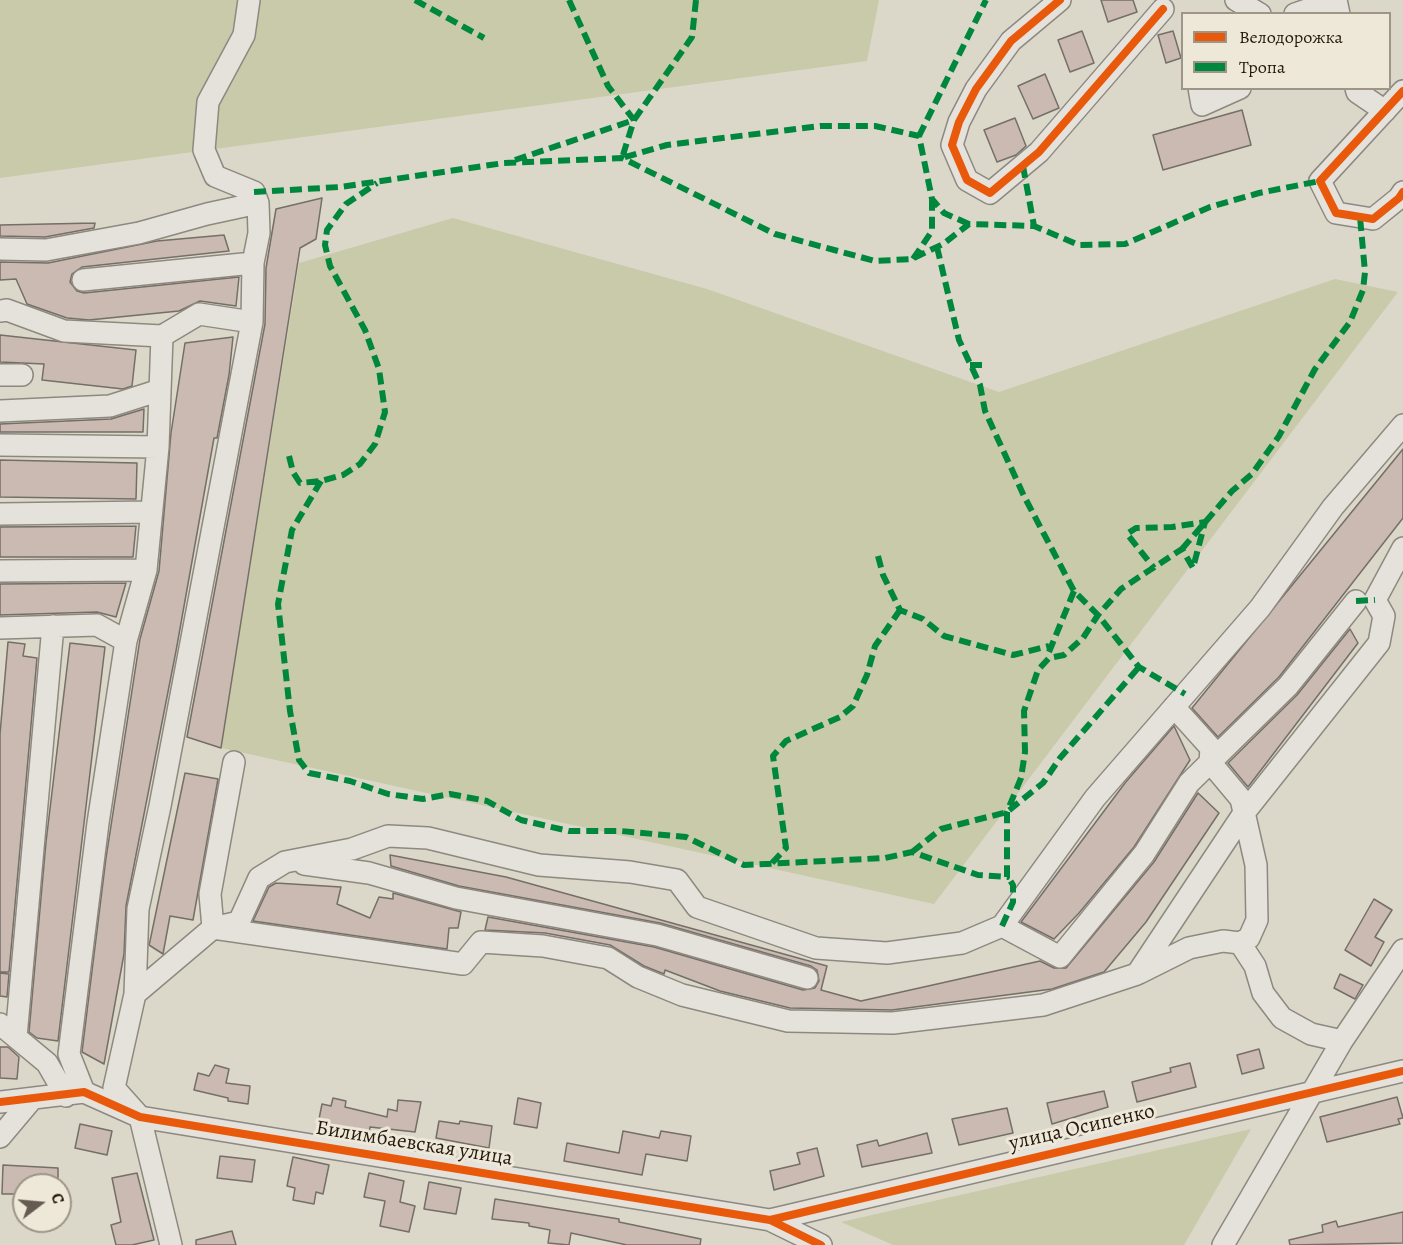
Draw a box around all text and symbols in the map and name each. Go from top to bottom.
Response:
legend [1181,12,1391,90]
text: Велодорожка [1239,25,1343,49]
text: Тропа [1239,55,1285,79]
street label: улица Осипенко [1007,1099,1157,1157]
street label: Билимбаевская улица [314,1116,514,1172]
north arrow [12,1173,72,1233]
text: С [45,1191,69,1206]

